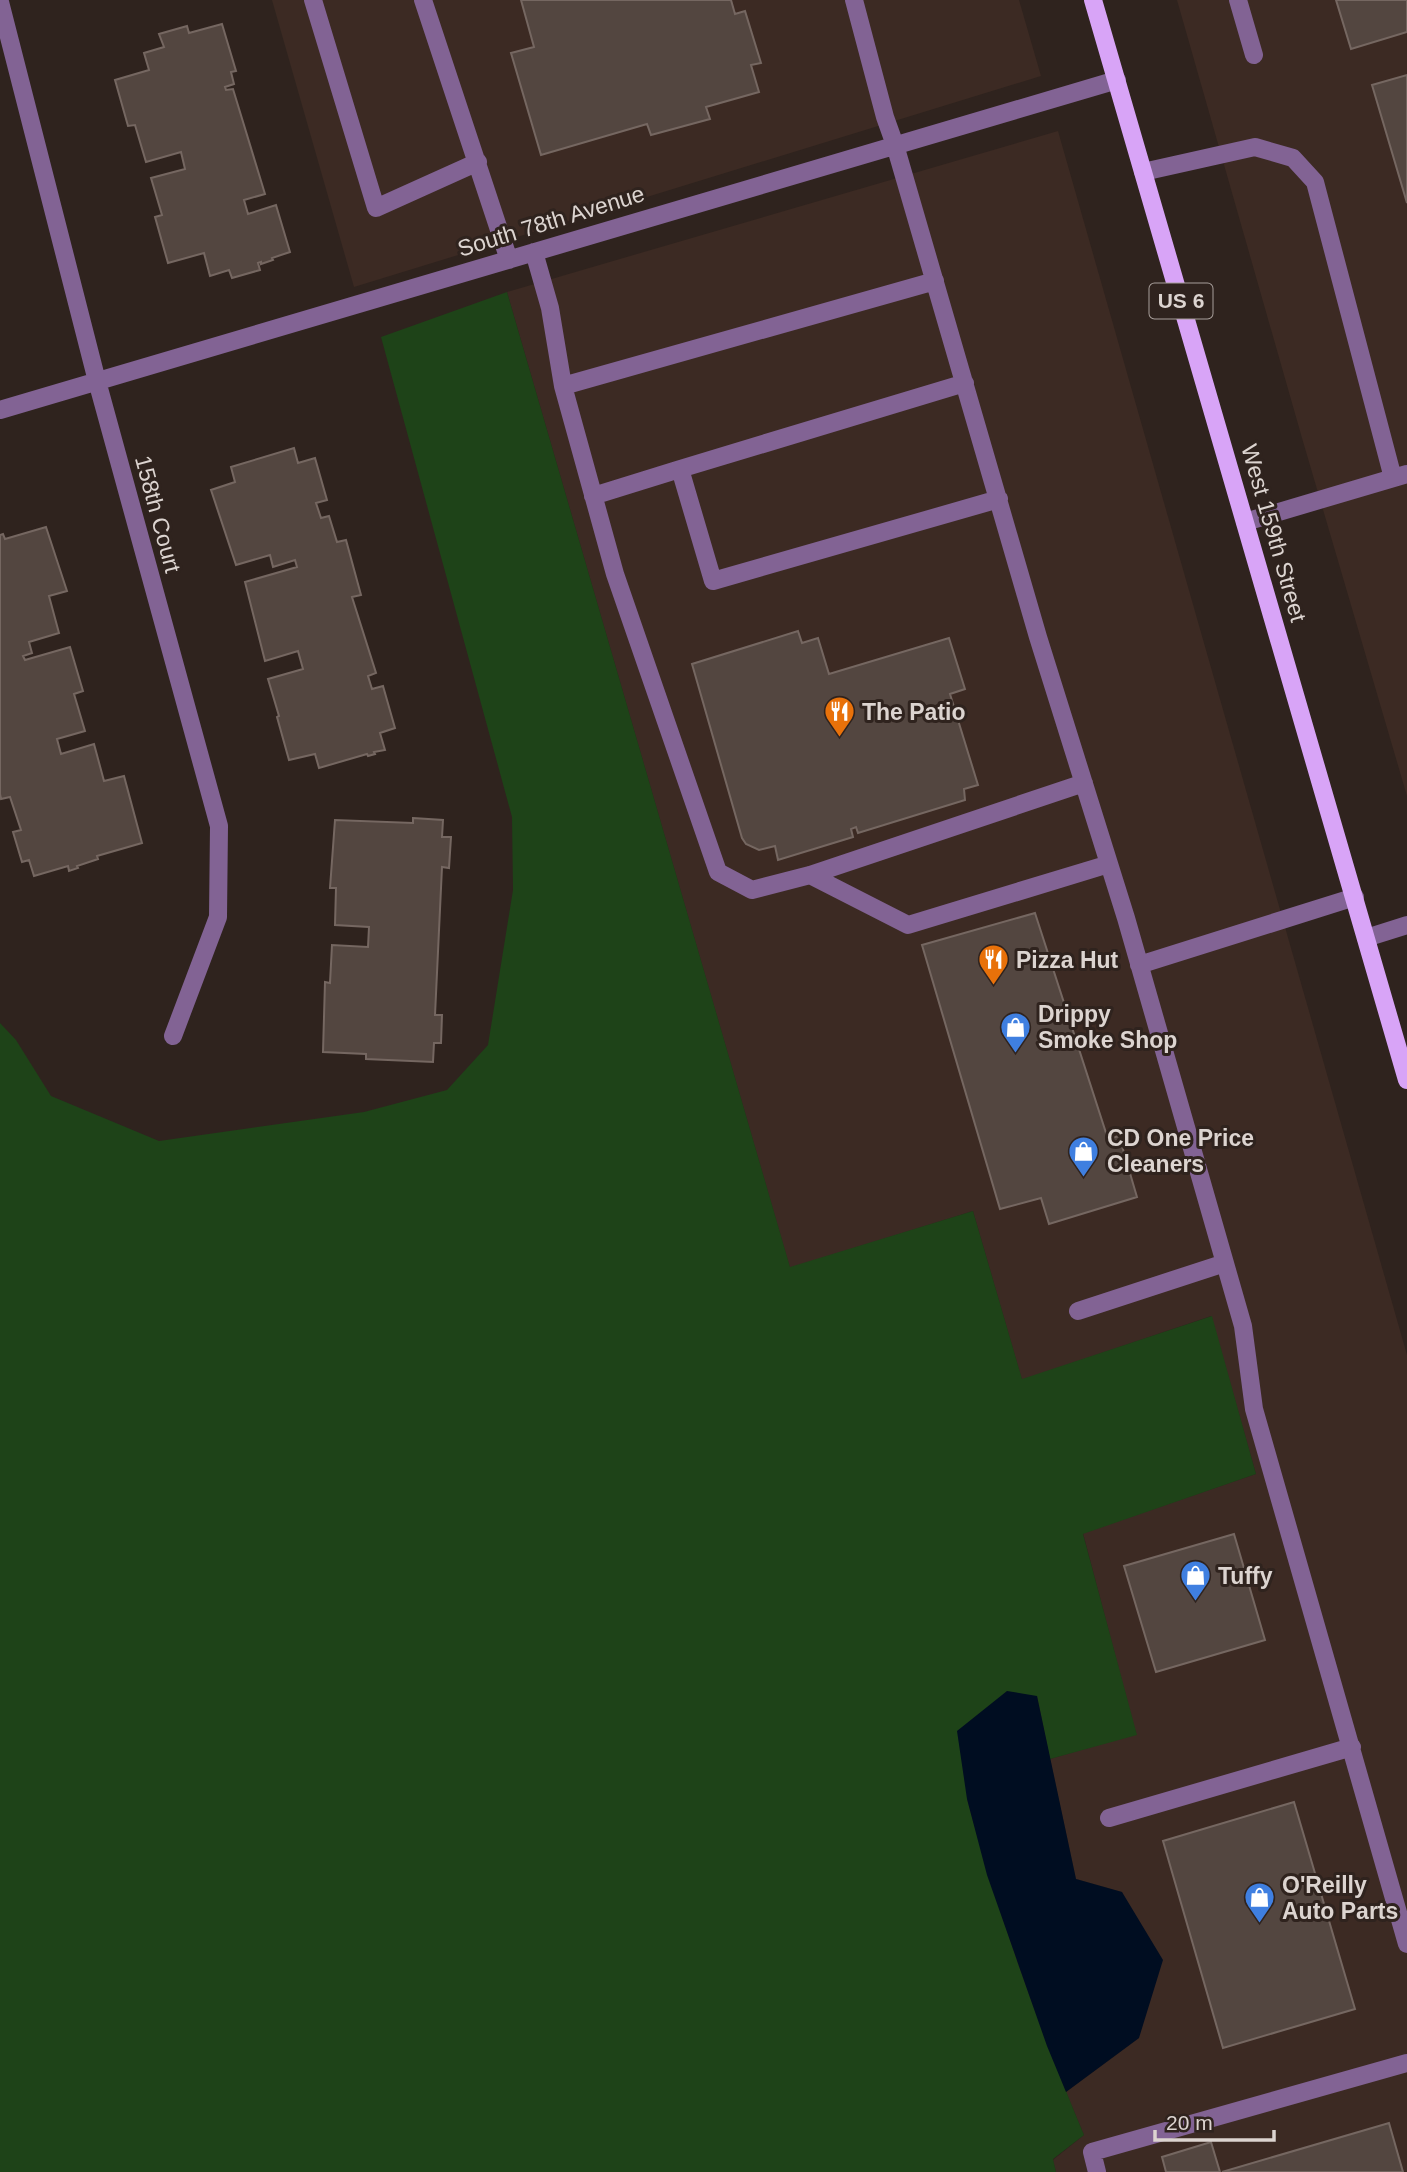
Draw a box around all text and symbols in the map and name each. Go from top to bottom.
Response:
street label: South 78th Avenue [454,180,648,262]
road number: US 6 [1150,284,1212,318]
street label: West 159th Street [1236,441,1312,625]
street label: 158th Court [130,453,186,576]
restaurant icon: The Patio [822,695,856,739]
place label: The Patio [862,699,966,725]
restaurant icon: Pizza Hut [976,943,1010,987]
place label: Pizza Hut [1016,947,1119,973]
place label: Drippy Smoke Shop [1038,1001,1177,1053]
shop icon: Drippy Smoke Shop [998,1010,1032,1054]
place label: CD One Price Cleaners [1107,1125,1254,1177]
shop icon: CD One Price Cleaners [1067,1134,1101,1178]
shop icon: Tuffy [1178,1559,1212,1603]
place label: Tuffy [1218,1563,1273,1589]
place label: O'Reilly Auto Parts [1282,1872,1398,1924]
shop icon: O'Reilly Auto Parts [1242,1881,1276,1925]
scale bar [1155,2098,1274,2142]
text: 20 m [1166,2111,1213,2134]

